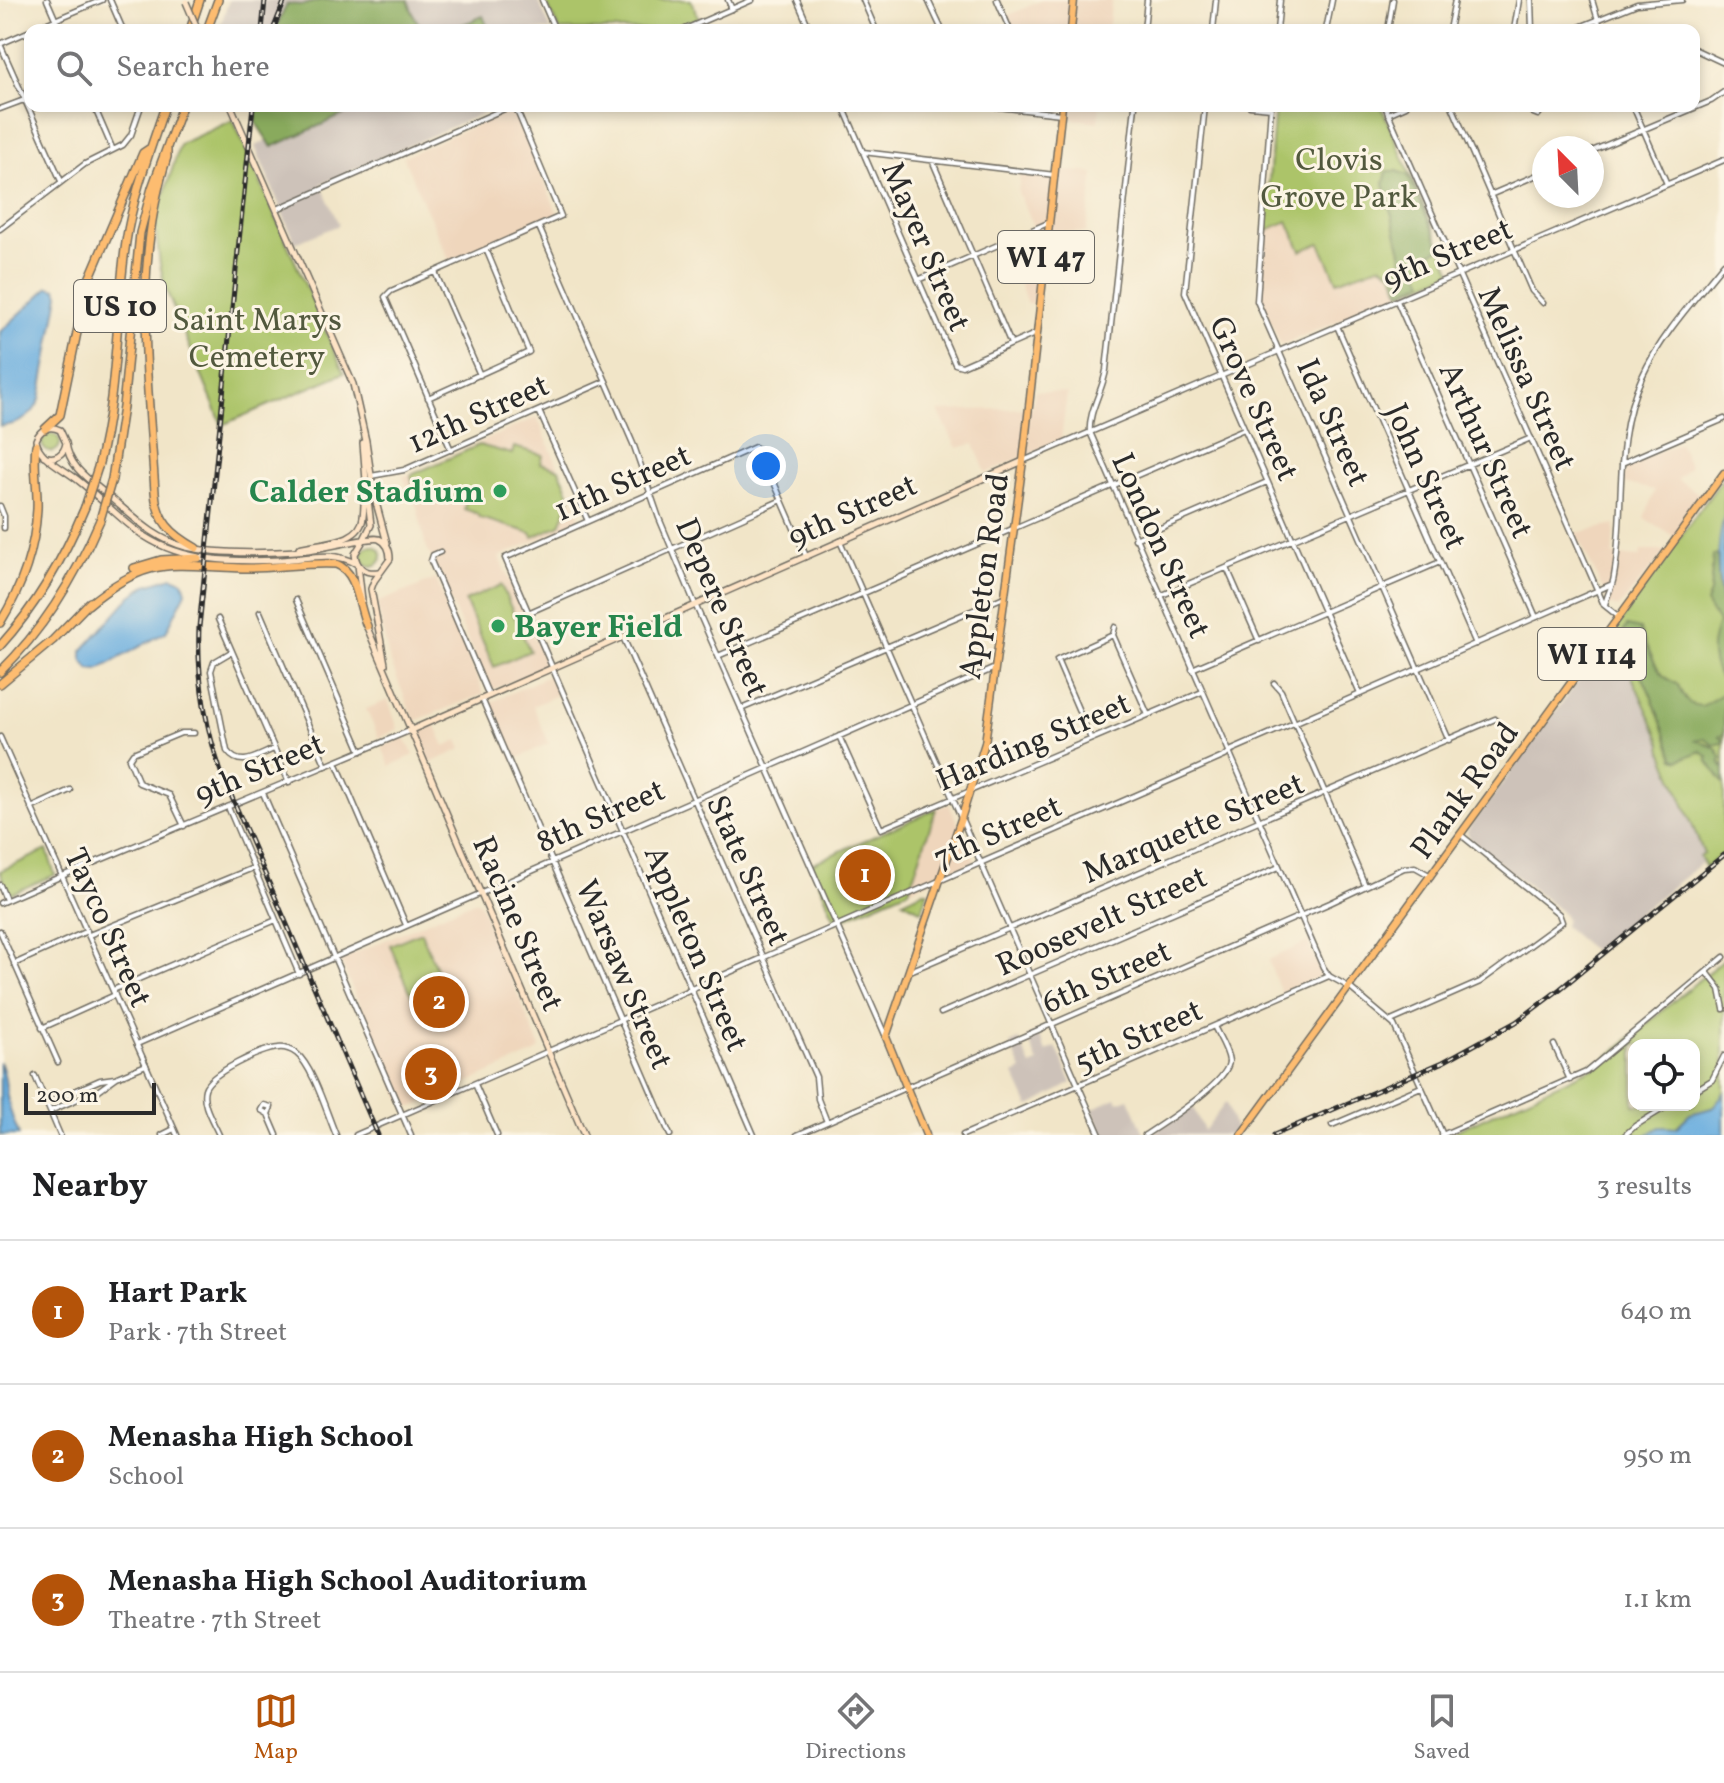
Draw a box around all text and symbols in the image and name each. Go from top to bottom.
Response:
search box [24,24,1700,112]
icon: search [52,46,96,90]
text: Search here [116,47,270,89]
north arrow [1532,136,1604,208]
park label: Clovis Grove Park [1260,140,1418,221]
street label: Mayer Street [869,155,980,339]
street label: 9th Street [1376,209,1520,303]
road number: WI 47 [998,231,1094,283]
road number: US 10 [74,280,166,332]
street label: Melissa Street [1465,280,1585,478]
park label: Saint Marys Cemetery [172,300,342,381]
street label: Grove Street [1196,310,1308,488]
street label: Ida Street [1284,352,1379,494]
street label: Arthur Street [1426,356,1543,546]
street label: 12th Street [402,365,557,466]
street label: John Street [1372,397,1476,557]
street label: 11th Street [548,435,699,534]
your location [746,446,786,486]
street label: London Street [1099,447,1220,646]
street label: 9th Street [782,465,925,561]
street label: Appleton Road [950,470,1022,682]
place label: Calder Stadium [249,472,484,516]
marker: Calder Stadium [491,482,509,500]
street label: Depere Street [663,512,778,705]
place label: Bayer Field [514,607,683,651]
marker: Bayer Field [489,617,507,635]
road number: WI 114 [1538,628,1646,680]
street label: Harding Street [930,683,1138,804]
street label: Plank Road [1402,714,1531,869]
street label: 9th Street [188,724,332,818]
street label: Marquette Street [1076,763,1312,896]
street label: 8th Street [530,770,673,866]
street label: 7th Street [927,786,1069,882]
street label: State Street [693,789,799,954]
street label: Racine Street [460,830,573,1019]
street label: Appleton Street [631,839,757,1059]
street label: Tayco Street [52,841,161,1015]
pin: 1 [839,845,891,905]
street label: Roosevelt Street [990,857,1215,989]
street label: Warsaw Street [563,874,682,1077]
street label: 6th Street [1036,931,1179,1027]
pin: 2 [413,972,465,1032]
street label: 5th Street [1068,990,1210,1085]
map controls [1628,1039,1700,1111]
button: locate [1628,1039,1700,1111]
pin: 3 [405,1044,457,1104]
scale bar [24,1079,156,1115]
text: 200 m [36,1081,98,1112]
text: Nearby [32,1164,148,1211]
text: 3 results [1596,1169,1692,1205]
text: Hart Park [108,1273,247,1315]
text: 1 [53,1294,63,1330]
text: 640 m [1621,1294,1692,1330]
text: Park · 7th Street [108,1315,287,1351]
text: Menasha High School [108,1417,414,1459]
text: 2 [51,1438,65,1474]
text: 950 m [1623,1438,1692,1474]
text: School [108,1459,184,1495]
text: Menasha High School Auditorium [108,1561,587,1603]
text: 3 [51,1582,65,1618]
text: 1.1 km [1623,1582,1692,1618]
text: Theatre · 7th Street [108,1603,322,1639]
tab: Map [254,1689,298,1768]
tab: Directions [805,1689,906,1768]
tab: Saved [1414,1689,1470,1768]

